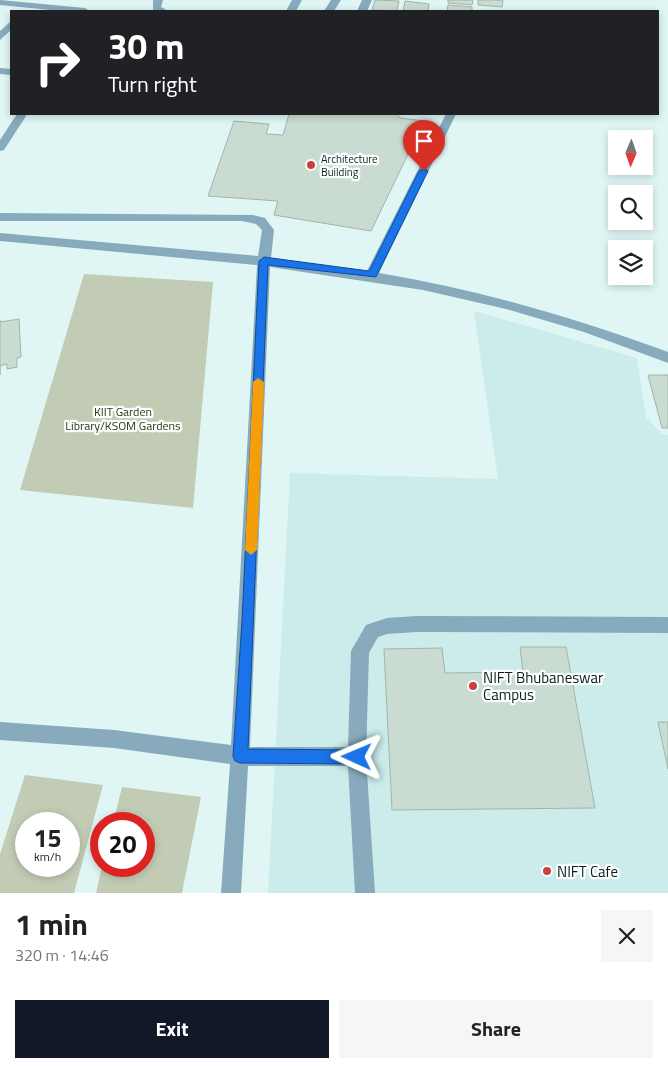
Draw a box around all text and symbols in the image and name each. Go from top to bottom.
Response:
text: 30 m [108,19,184,73]
icon: right [25,30,90,95]
text: Turn right [108,67,197,101]
pin [403,120,445,171]
icon: arrive [410,127,438,155]
north arrow [608,130,652,175]
map controls [608,130,653,285]
place label: Architecture Building [321,151,378,180]
marker: Architecture Building [305,159,317,171]
button: search [608,185,653,230]
button: layers [608,240,653,285]
park label: KIIT Garden Library/KSOM Gardens [65,402,181,435]
place label: NIFT Bhubaneswar Campus [483,666,603,706]
marker: NIFT Bhubaneswar Campus [467,680,479,692]
position arrow [330,730,382,782]
speed limit sign: 20 [90,812,155,877]
text: 15 [33,819,62,857]
text: km/h [34,847,61,866]
place label: NIFT Cafe [557,860,618,883]
marker: NIFT Cafe [541,865,553,877]
text: 1 min [15,901,88,947]
button: close [601,910,653,962]
text: 320 m · 14:46 [15,943,109,967]
button: Exit [15,1000,329,1058]
button: Share [339,1000,653,1058]

